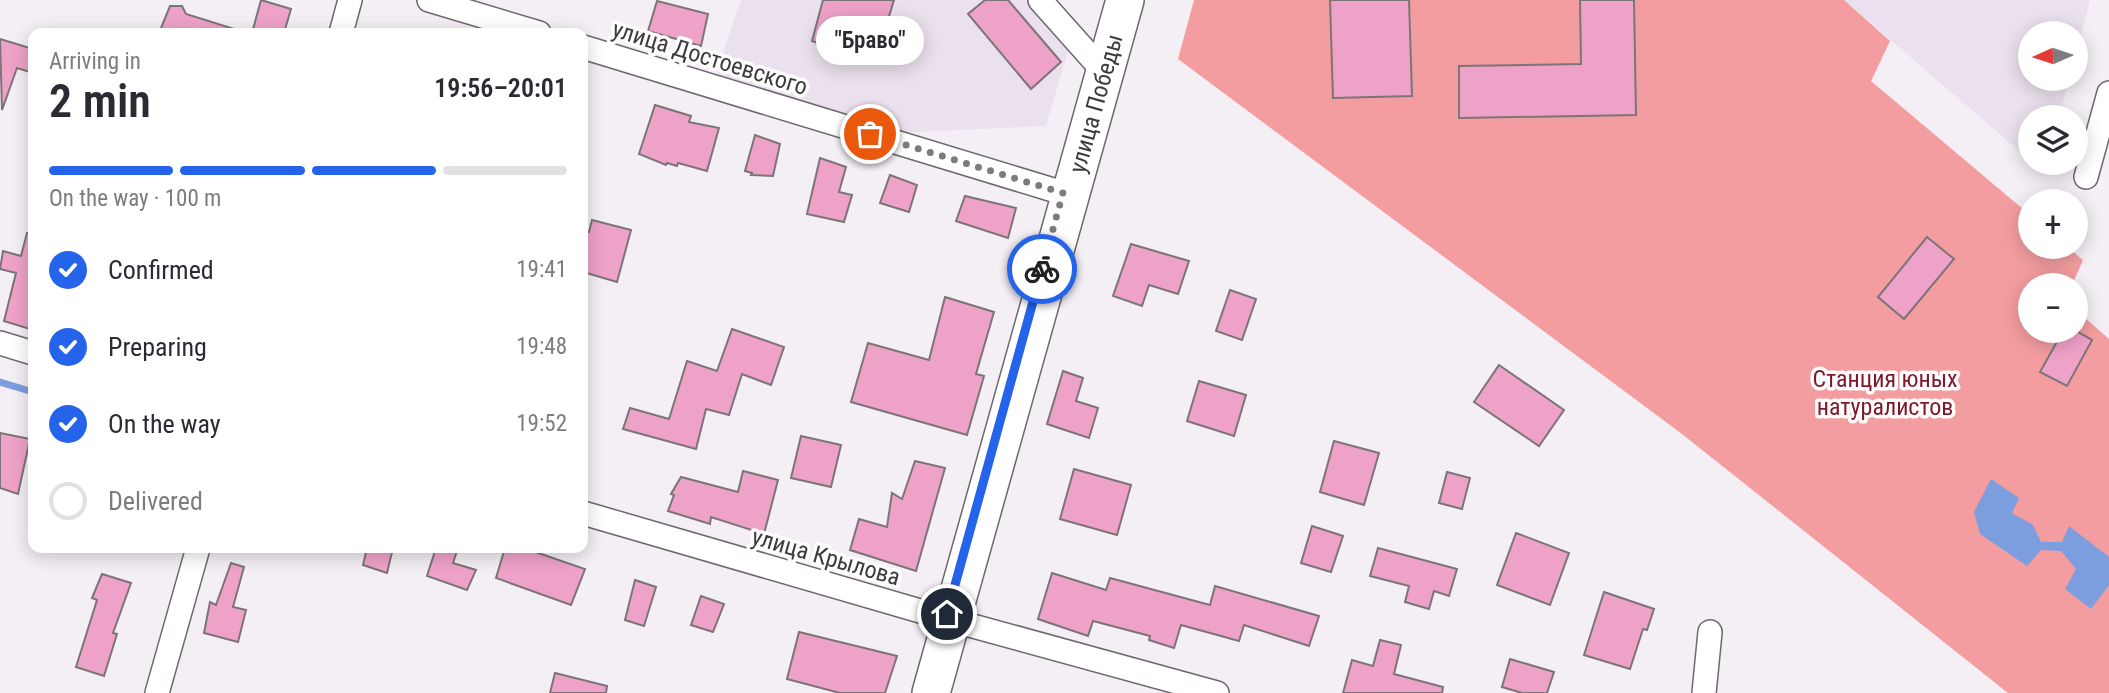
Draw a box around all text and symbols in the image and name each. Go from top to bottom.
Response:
street label: улица Достоевского [609,15,811,101]
callout: "Браво" [816,15,924,64]
north arrow [2018,21,2088,91]
map controls [2018,21,2088,343]
text: "Браво" [834,27,906,54]
street label: улица Победы [1063,31,1129,176]
text: Arriving in [49,48,141,75]
text: 19:56–20:01 [434,73,567,103]
text: 2 min [49,74,151,128]
pin [840,104,900,164]
button: layers [2018,105,2088,175]
icon: bag [851,115,889,153]
text: On the way · 100 m [49,185,221,212]
button: + [2018,189,2088,259]
courier [1007,234,1077,304]
icon: bike [1023,250,1061,288]
icon: check [49,251,87,289]
text: Confirmed [108,255,214,285]
text: 19:41 [516,256,567,283]
button: − [2018,273,2088,343]
icon: check [49,328,87,366]
text: Preparing [108,332,207,362]
text: 19:48 [516,333,567,360]
park label: Станция юных натуралистов [1812,365,1958,421]
icon: check [49,405,87,443]
text: On the way [108,409,221,439]
text: 19:52 [516,410,567,437]
text: Delivered [108,486,203,516]
street label: улица Крылова [749,522,903,592]
pin [917,584,977,644]
icon: home [928,595,966,633]

